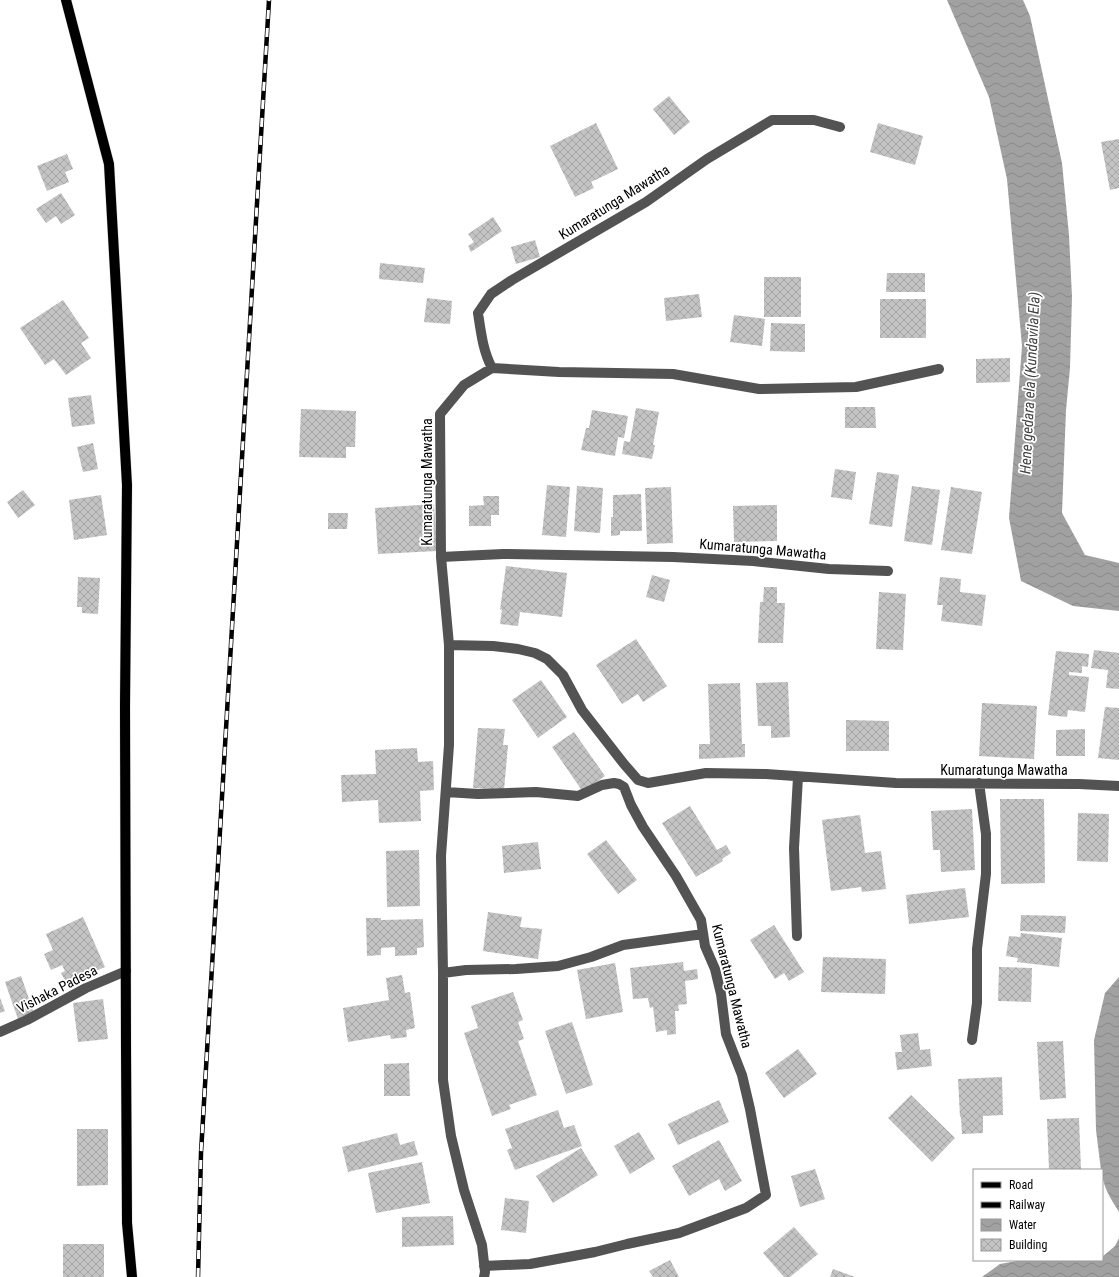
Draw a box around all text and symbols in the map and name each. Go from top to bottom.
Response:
street label: Kumaratunga Mawatha [556,161,672,243]
water label: Hene gedara ela (Kundavila Ela) [1016,291,1044,475]
street label: Kumaratunga Mawatha [419,418,435,546]
street label: Kumaratunga Mawatha [699,535,827,563]
street label: Kumaratunga Mawatha [940,762,1068,778]
street label: Kumaratunga Mawatha [709,922,755,1050]
street label: Vishaka Padesa [14,962,100,1016]
legend [973,1169,1103,1261]
text: Road [1009,1178,1033,1192]
text: Railway [1009,1198,1045,1212]
text: Water [1009,1218,1037,1232]
text: Building [1009,1238,1047,1252]

